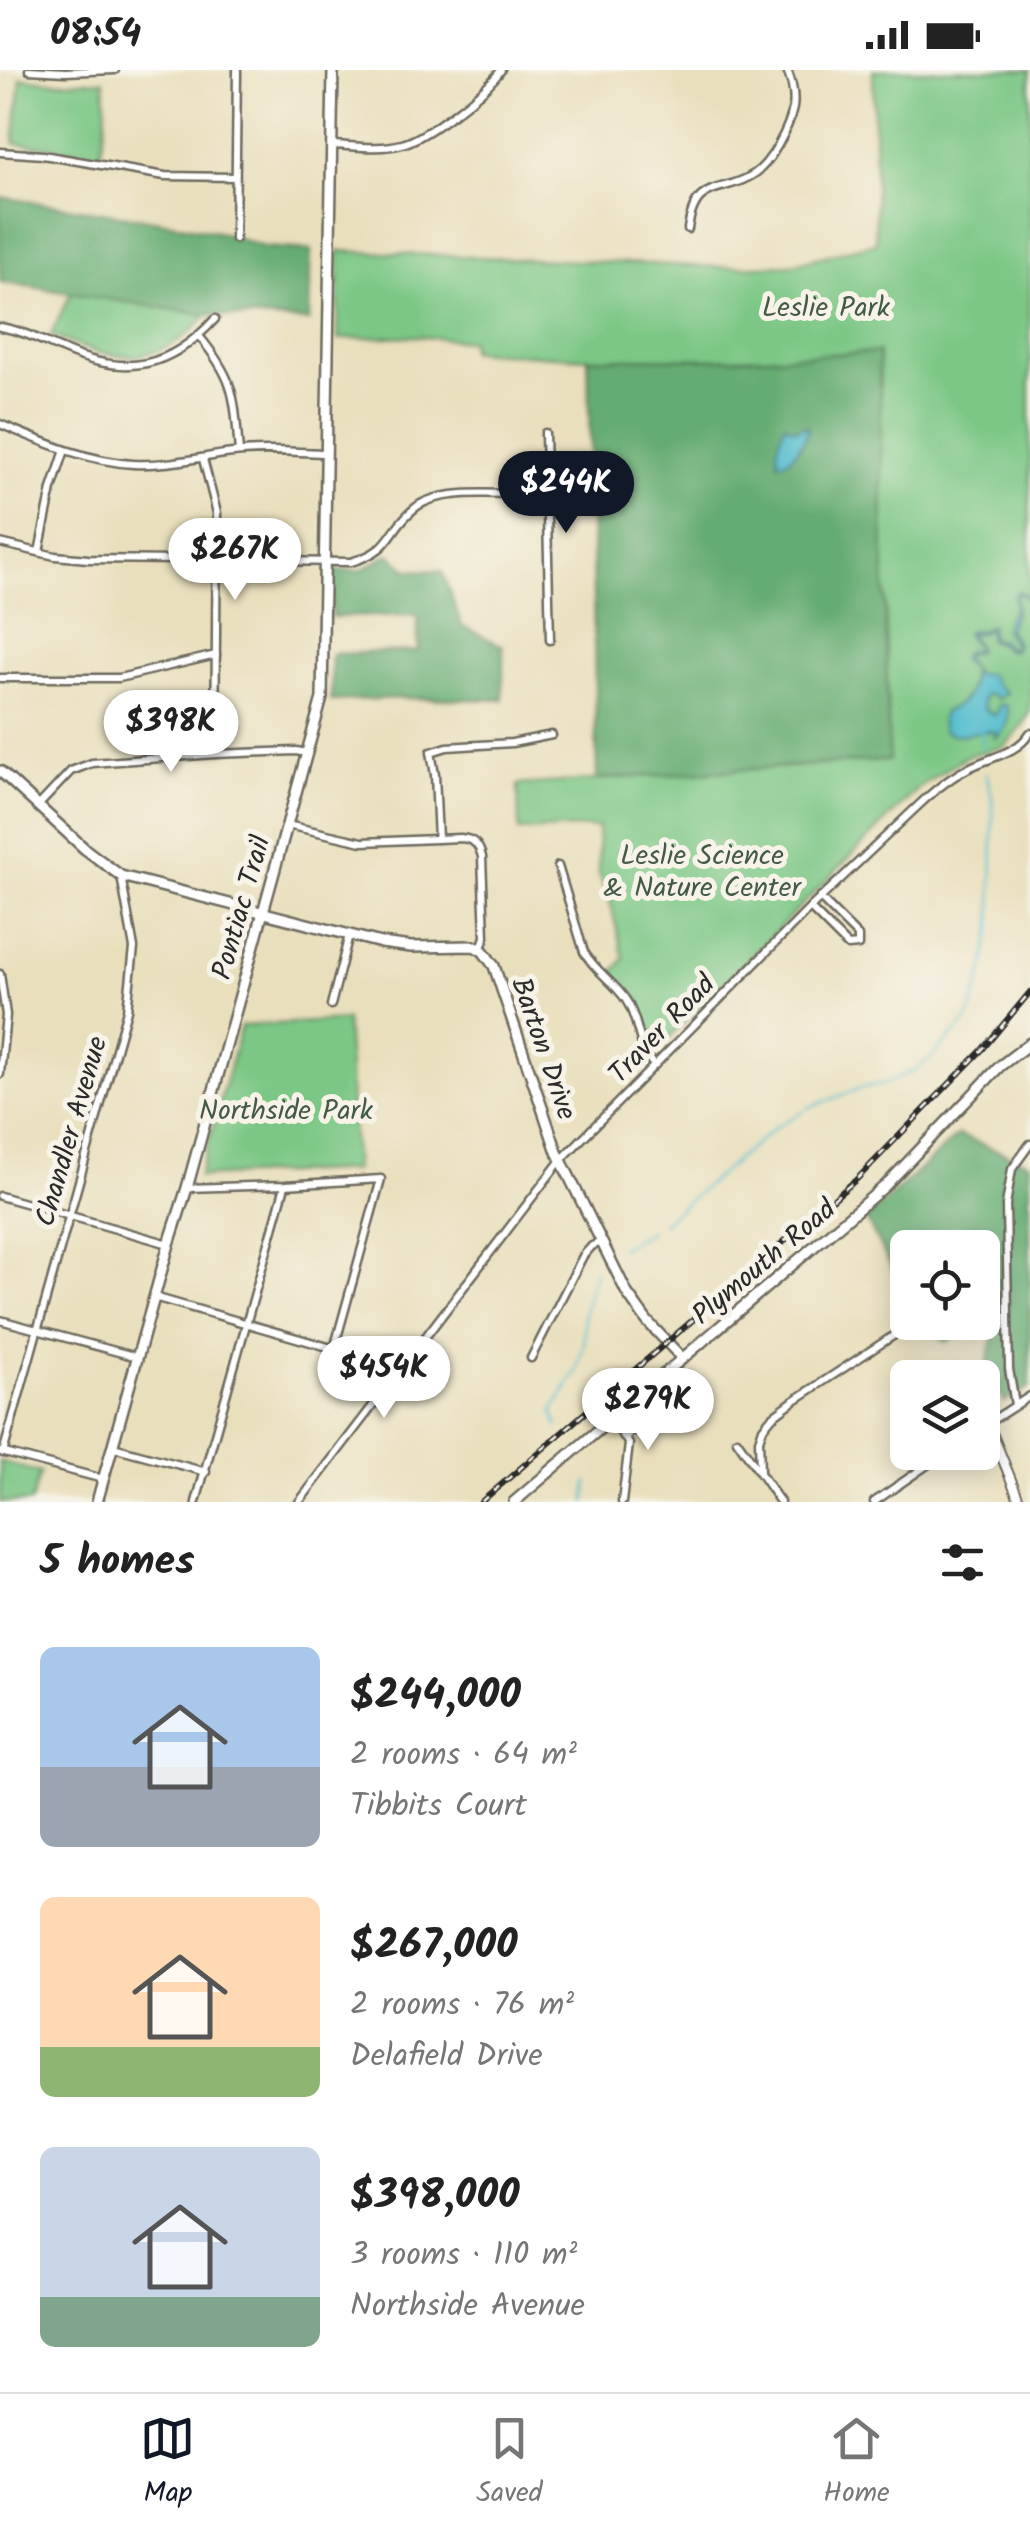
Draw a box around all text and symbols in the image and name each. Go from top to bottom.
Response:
text: 08:54 [50,5,141,65]
park label: Leslie Park [762,286,891,331]
pin: $244K [496,451,636,536]
text: $244K [520,458,612,509]
pin: $267K [165,518,305,603]
text: $267K [190,525,280,576]
pin: $398K [101,690,241,775]
text: $398K [126,697,216,748]
street label: Pontiac Trail [200,830,284,985]
park label: Leslie Science & Nature Center [603,834,802,911]
street label: Traver Road [599,964,728,1095]
street label: Barton Drive [497,971,588,1127]
street label: Chandler Avenue [24,1031,121,1232]
park label: Northside Park [199,1089,374,1134]
street label: Plymouth Road [682,1188,848,1337]
map controls [890,1230,1000,1470]
button: locate [890,1230,1000,1340]
pin: $454K [314,1336,454,1421]
text: $454K [339,1343,429,1394]
button: layers [890,1360,1000,1470]
pin: $279K [578,1368,718,1453]
text: $279K [604,1375,692,1426]
text: 5 homes [40,1529,195,1596]
icon: filters [935,1535,990,1590]
text: $244,000 [350,1663,521,1730]
icon: home [120,1687,240,1807]
text: 2 rooms · 64 m² [350,1730,577,1781]
text: Tibbits Court [350,1781,527,1832]
text: $267,000 [350,1913,518,1980]
icon: home [120,1937,240,2057]
text: 2 rooms · 76 m² [350,1980,574,2031]
text: Delafield Drive [350,2031,543,2082]
text: $398,000 [350,2163,520,2230]
icon: home [120,2187,240,2307]
text: 3 rooms · 110 m² [350,2230,577,2281]
text: Northside Avenue [350,2281,585,2332]
tab: Map [140,2411,195,2516]
tab: Saved [476,2411,543,2516]
tab: Home [823,2411,890,2516]

